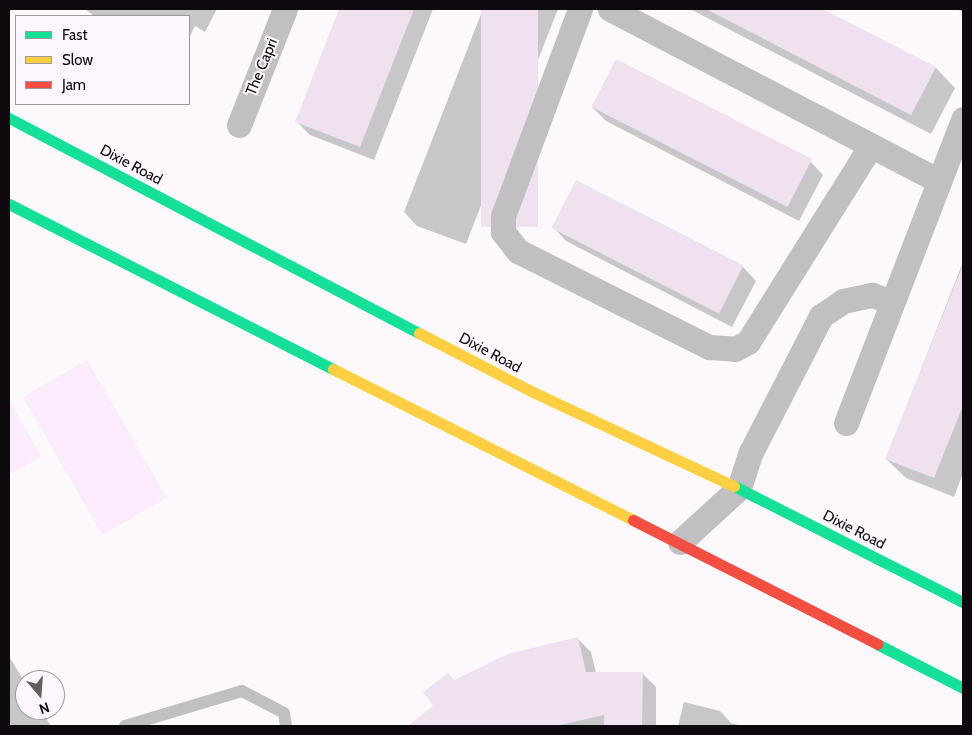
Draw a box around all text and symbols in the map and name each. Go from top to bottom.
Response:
legend [15,15,190,105]
text: Fast [62,26,87,44]
street label: The Capri [242,36,282,98]
text: Slow [62,51,93,69]
text: Jam [62,76,86,94]
street label: Dixie Road [97,141,165,189]
street label: Dixie Road [456,329,524,377]
street label: Dixie Road [820,507,888,553]
north arrow [15,670,65,720]
text: N [37,698,52,718]

